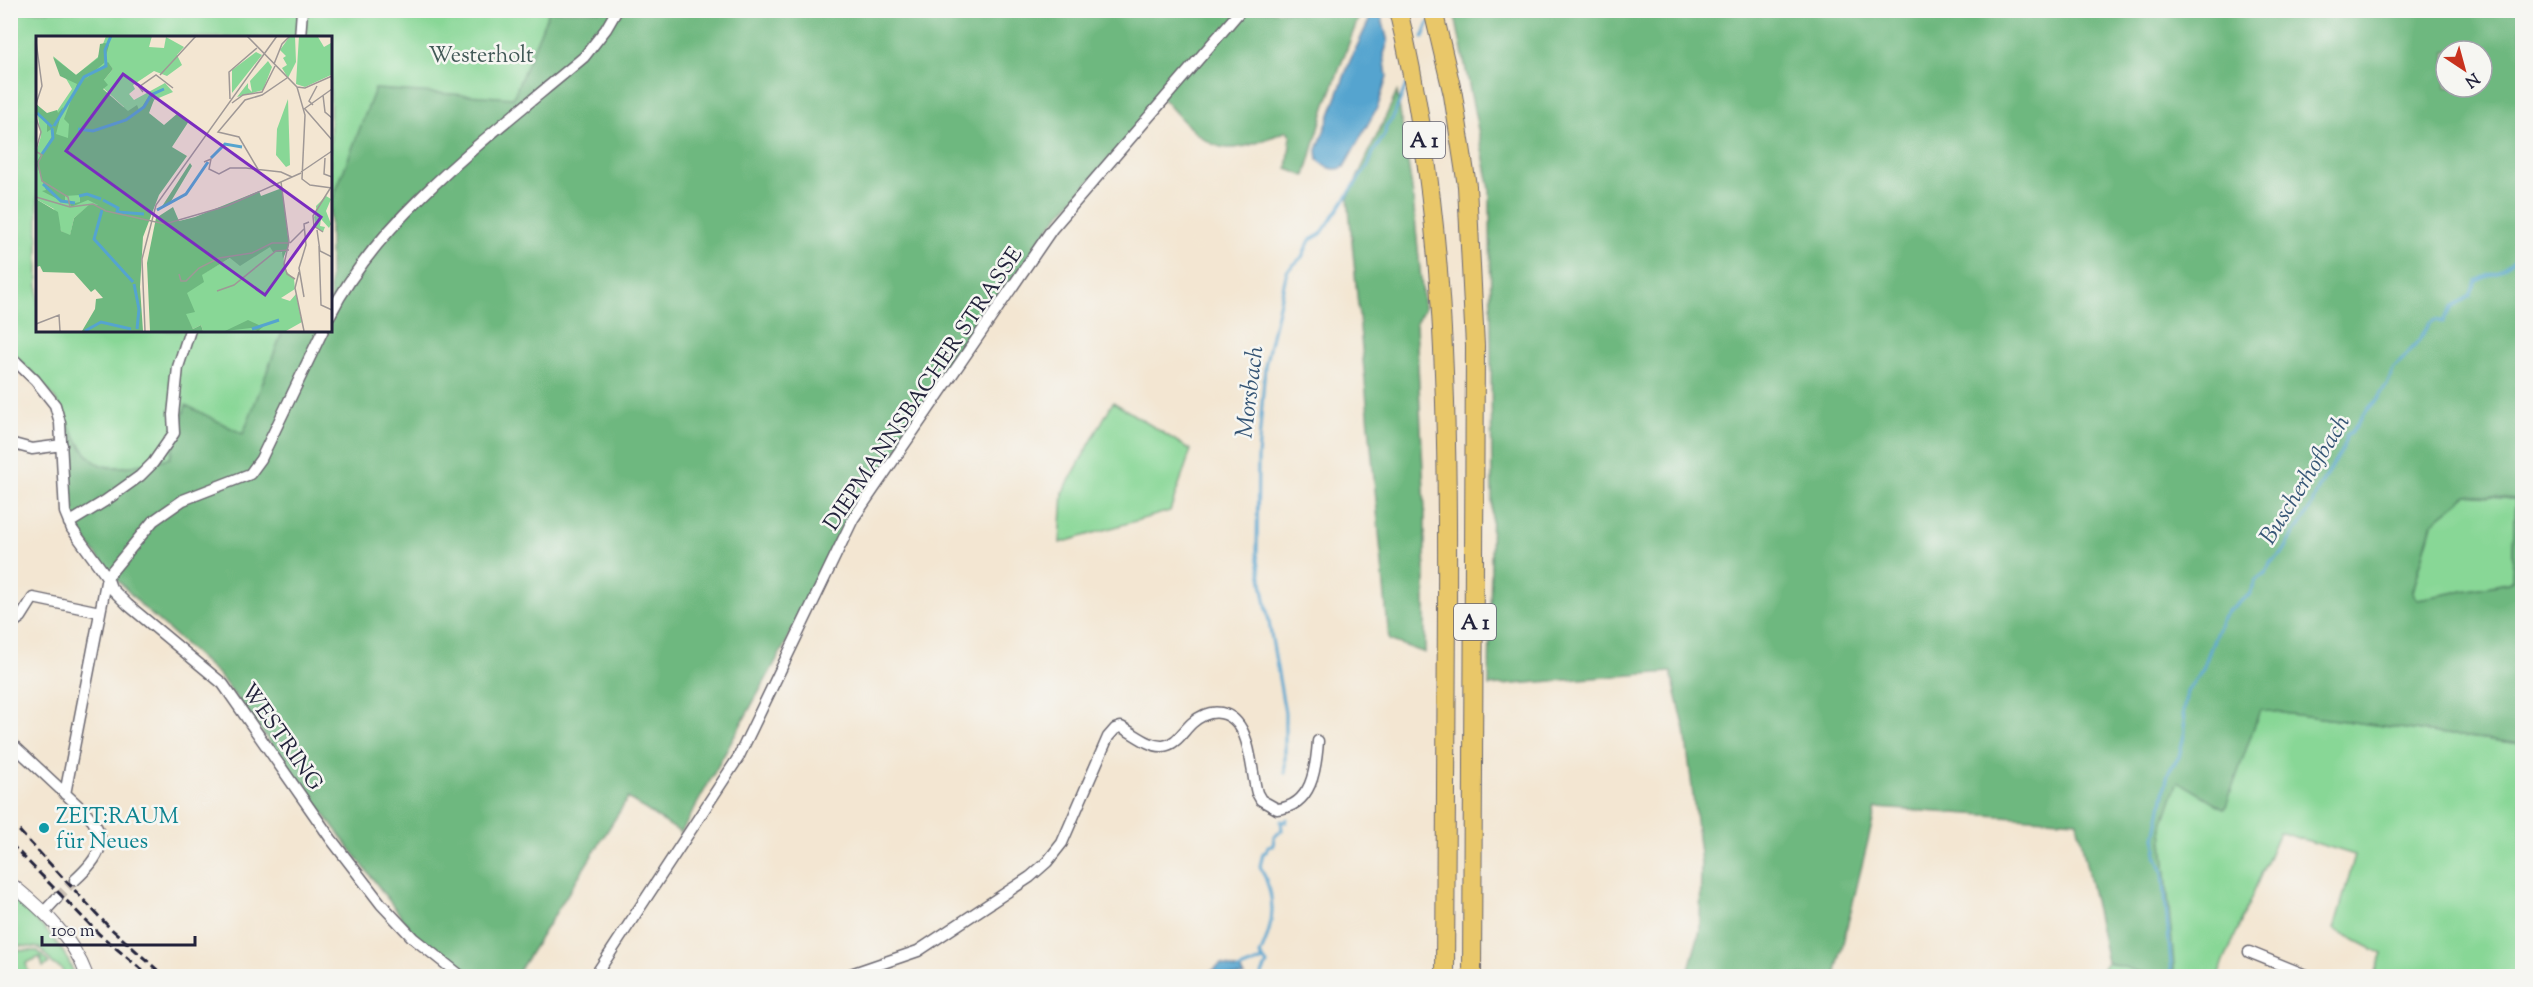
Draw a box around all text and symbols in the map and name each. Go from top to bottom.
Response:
inset map [36,36,332,332]
north arrow [2434,39,2494,99]
park label: Westerholt [428,41,534,73]
text: N [2459,66,2483,92]
road number: A 1 [1403,122,1445,158]
street label: DIEPMANNSBACHER STRASSE [817,241,1032,538]
water label: Morsbach [1228,344,1274,440]
water label: Buscherhofbach [2252,408,2359,552]
road number: A 1 [1454,604,1496,640]
street label: WESTRING [232,677,329,798]
place label: ZEIT:RAUM für Neues [56,802,179,859]
marker: ZEIT:RAUM für Neues [37,821,51,835]
scale bar [42,909,195,947]
text: 100 m [51,919,95,945]

